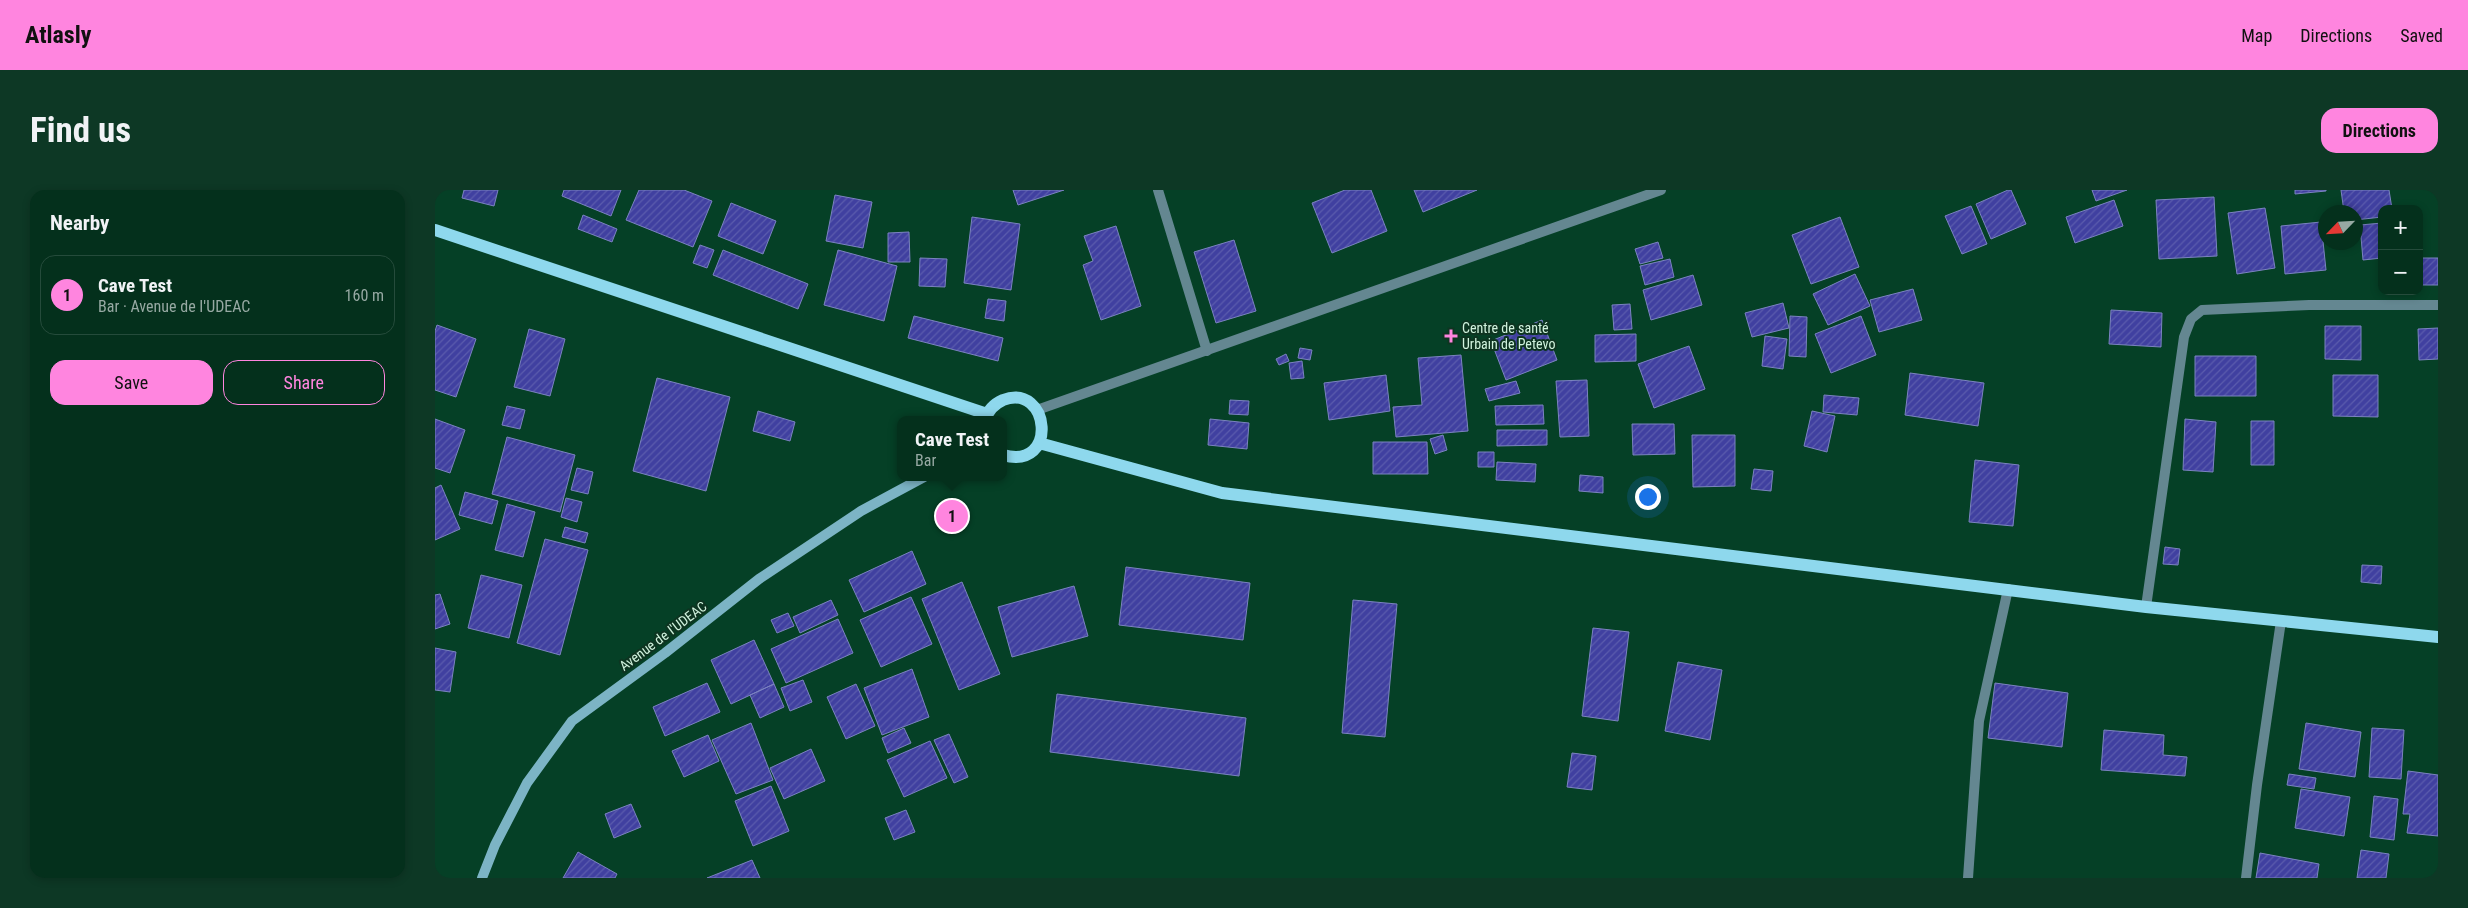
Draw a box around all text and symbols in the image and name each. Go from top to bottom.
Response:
text: Atlasly [25,21,91,49]
text: Map [2241,25,2272,46]
text: Directions [2300,25,2372,46]
text: Saved [2400,25,2443,46]
button: Directions [2321,108,2438,153]
text: Find us [30,110,131,151]
north arrow [2318,205,2363,250]
map controls [2378,205,2423,295]
button: + [2378,205,2423,250]
text: Nearby [50,211,109,235]
button: − [2378,250,2423,295]
text: Cave Test [98,274,172,297]
text: 1 [63,286,71,305]
text: 160 m [345,286,384,305]
text: Bar · Avenue de I'UDEAC [98,297,250,316]
place label: Centre de santé Urbain de Petevo [1462,320,1555,352]
marker: Centre de santé Urbain de Petevo [1444,329,1458,343]
button: Save [50,360,213,405]
button: Share [223,360,385,405]
popup [897,416,1007,481]
text: Cave Test [915,428,989,451]
text: Bar [915,451,936,470]
your location [1635,484,1661,510]
pin: 1 [936,497,968,535]
street label: Avenue de I'UDEAC [616,598,710,674]

